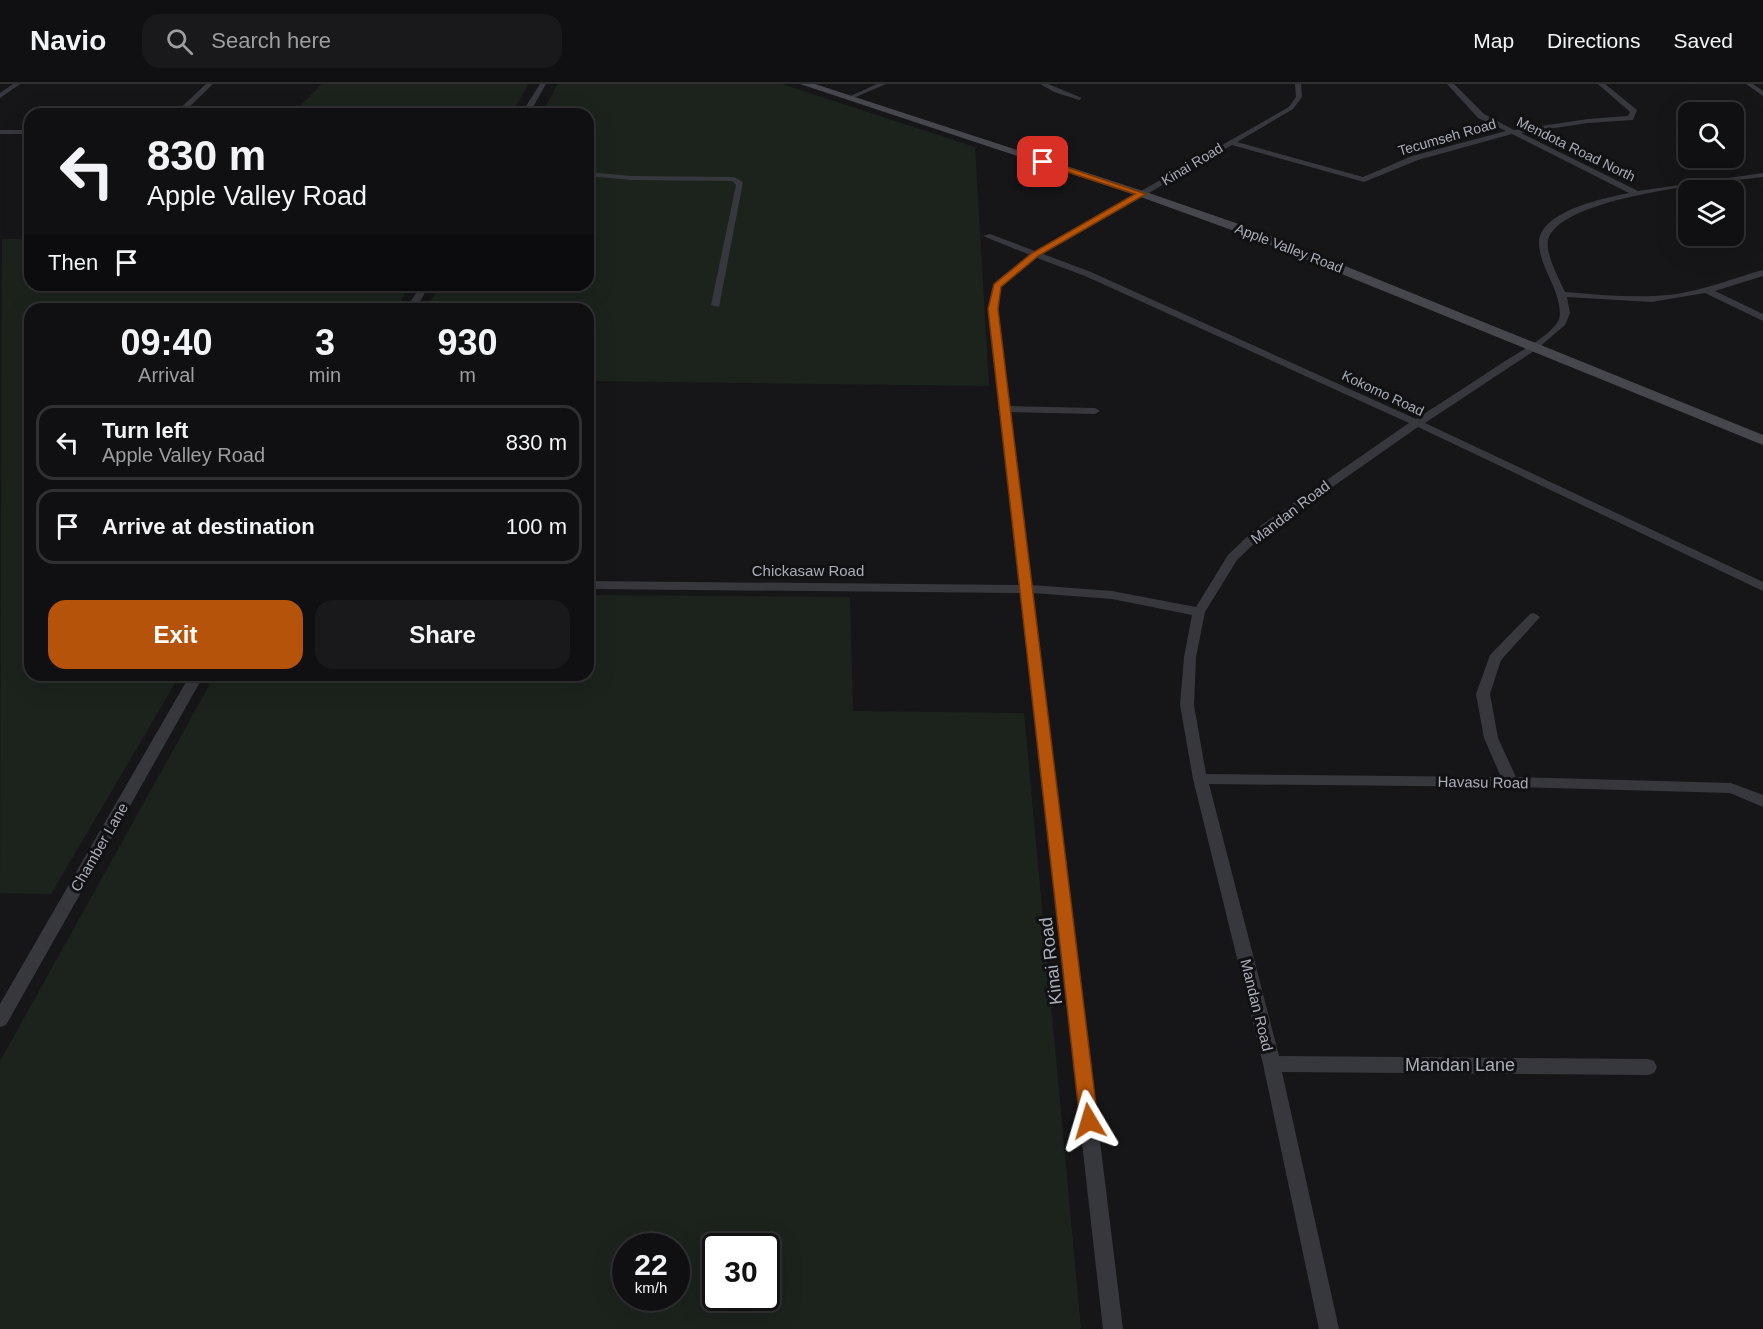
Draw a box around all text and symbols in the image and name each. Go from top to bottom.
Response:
search box [142,14,562,68]
text: Navio [30,25,106,56]
icon: search [163,25,196,58]
text: Search here [211,28,331,53]
text: Map [1473,29,1514,52]
text: Directions [1547,29,1640,52]
text: Saved [1673,29,1733,52]
map controls [1678,102,1744,246]
button: search [1678,102,1744,168]
street label: Mendota Road North [1514,113,1638,185]
street label: Tecumseh Road [1396,115,1498,159]
icon: left [48,132,126,210]
text: 830 m [147,132,266,179]
pin [1017,136,1068,187]
street label: Kinai Road [1159,140,1225,188]
icon: arrive [1026,145,1059,178]
button: layers [1678,180,1744,246]
text: Apple Valley Road [147,181,367,211]
street label: Apple Valley Road [1233,220,1345,276]
icon: arrive [110,246,143,279]
text: Then [48,250,98,275]
text: 09:40 [120,322,212,363]
text: 3 [315,322,335,363]
text: 930 [437,322,498,363]
text: Arrival [138,364,195,386]
text: min [309,364,341,386]
text: m [459,364,476,386]
street label: Kokomo Road [1339,367,1427,419]
text: Turn left [102,418,188,443]
icon: left [51,426,84,459]
text: 830 m [506,430,567,455]
text: Apple Valley Road [102,444,265,466]
street label: Mandan Road [1247,477,1333,547]
icon: arrive [51,510,84,543]
text: Arrive at destination [102,514,315,539]
text: 100 m [506,514,567,539]
street label: Chickasaw Road [752,562,864,579]
button: Exit [48,600,303,669]
button: Share [315,600,570,669]
street label: Havasu Road [1437,773,1529,791]
street label: Chamber Lane [67,800,131,894]
street label: Kinai Road [1036,916,1066,1006]
street label: Mandan Road [1237,957,1277,1053]
street label: Mandan Lane [1405,1055,1515,1075]
position arrow [1057,1089,1121,1153]
speed limit sign: 30 [702,1233,780,1311]
text: 22 [634,1248,668,1281]
text: km/h [635,1279,667,1296]

